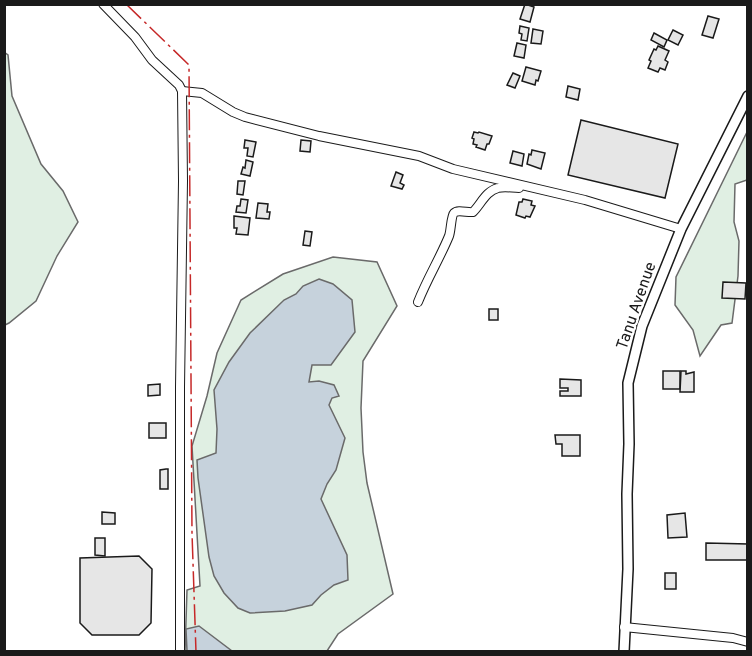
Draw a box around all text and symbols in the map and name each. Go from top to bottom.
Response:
street label: Tanu Avenue [613,259,661,353]

